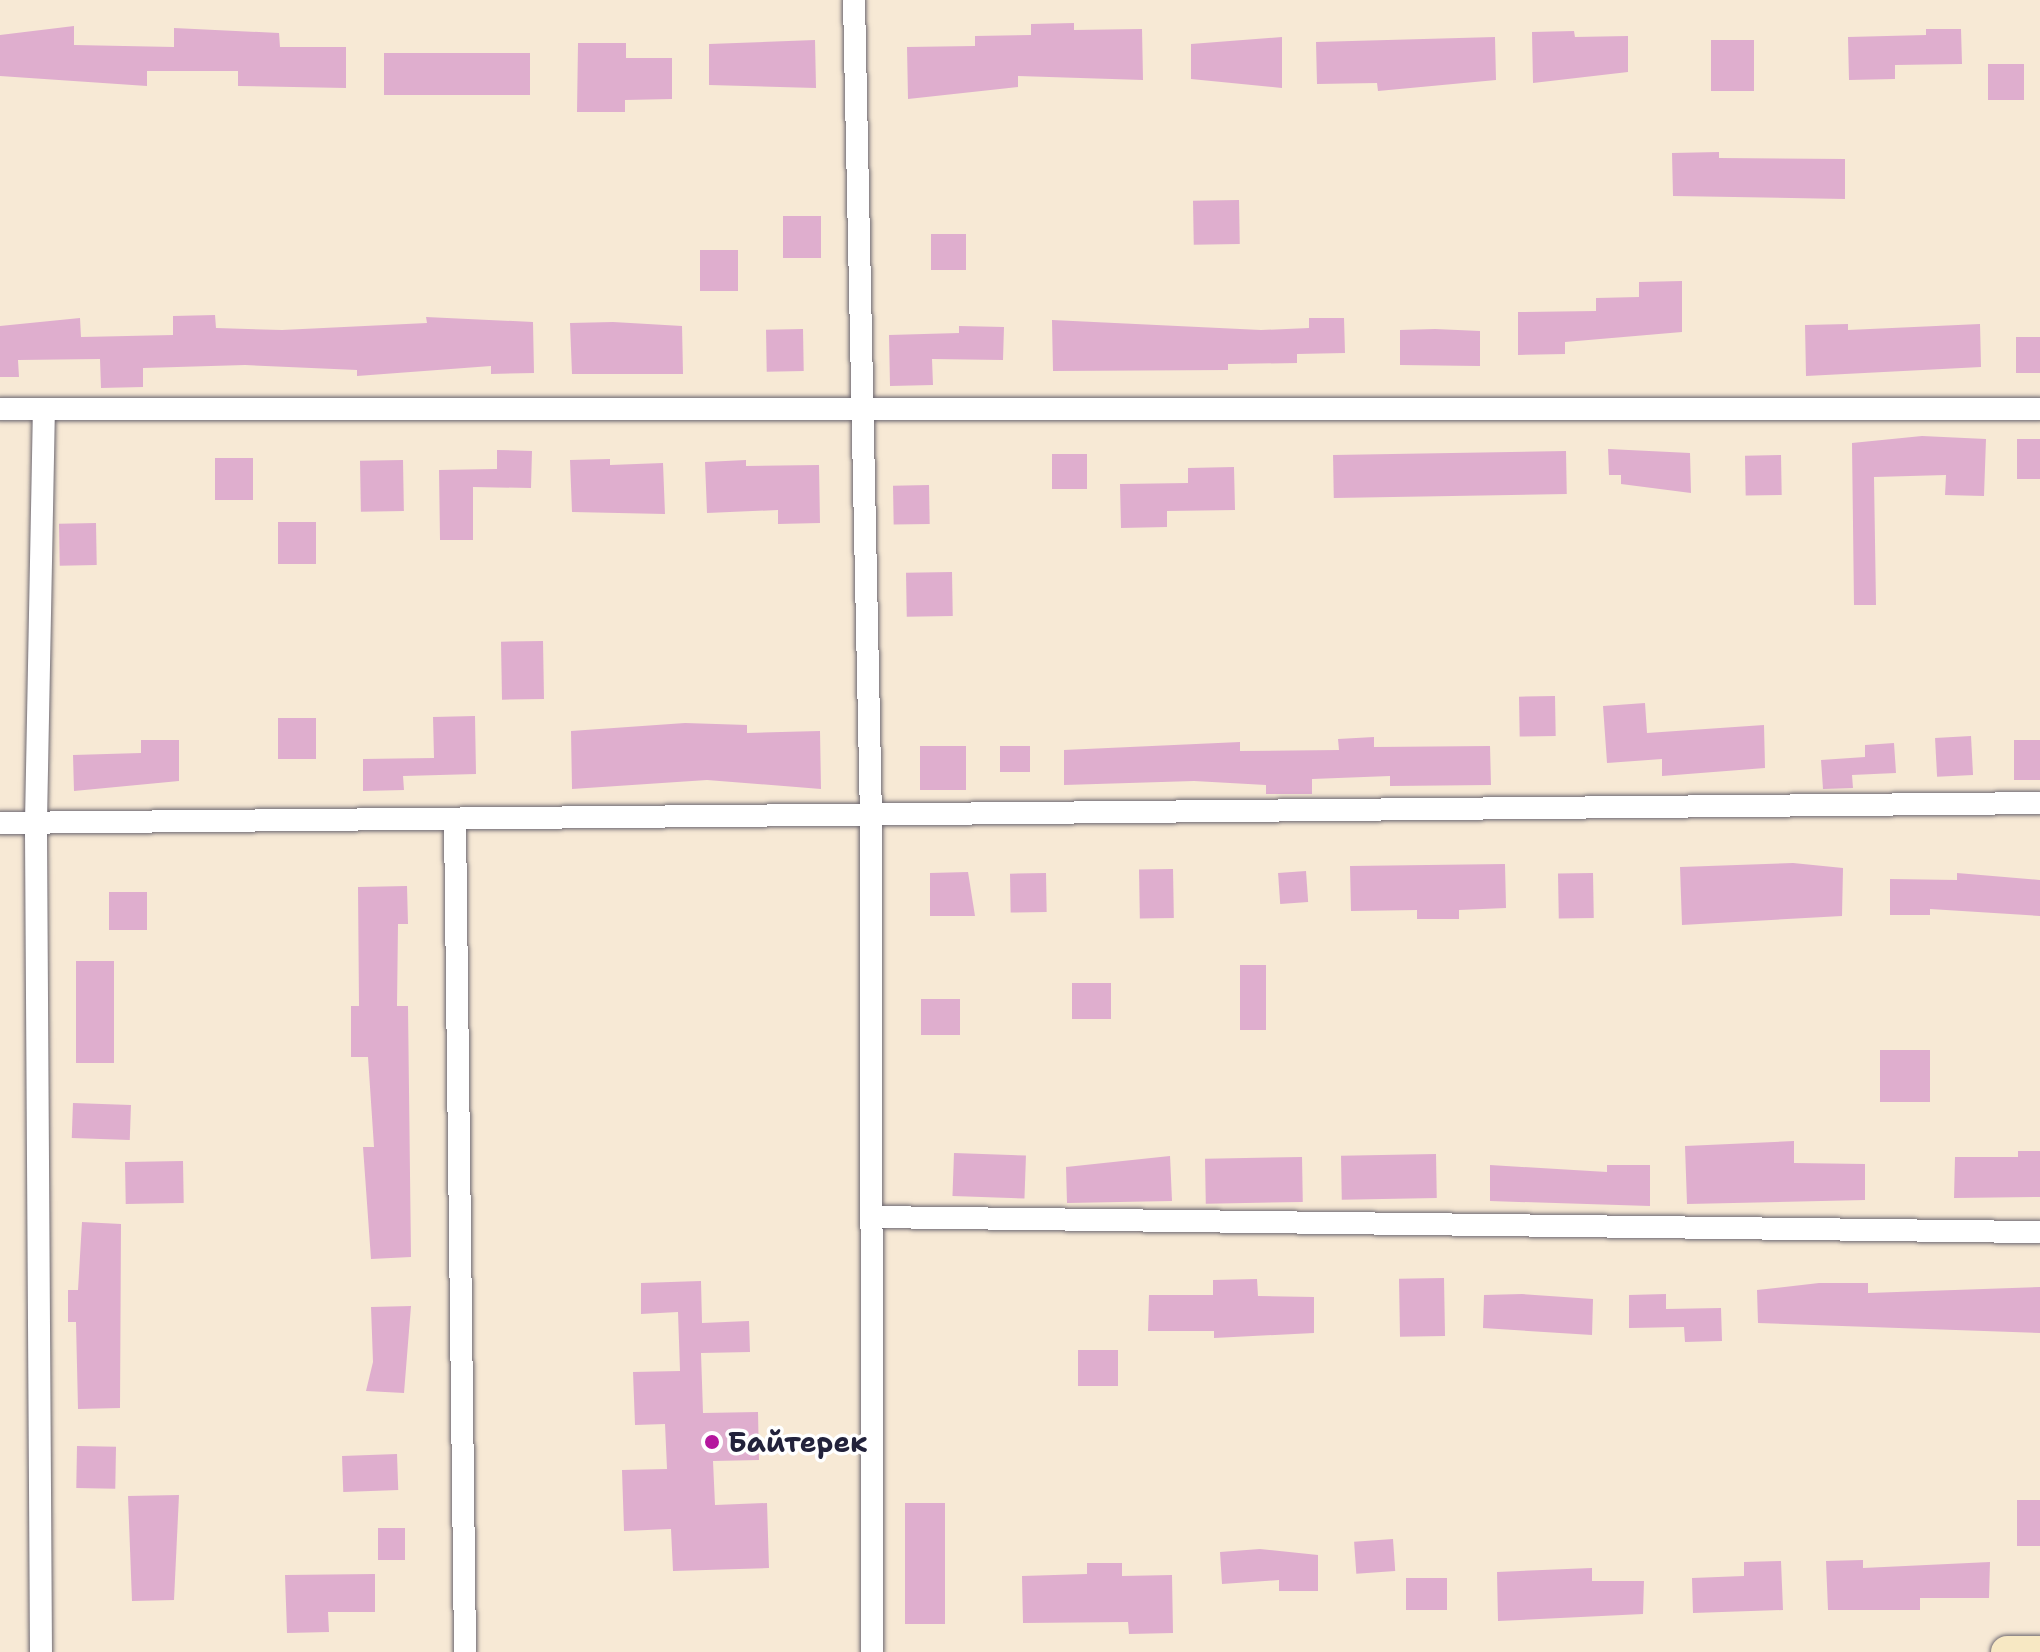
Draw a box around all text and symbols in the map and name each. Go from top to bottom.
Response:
place label: Байтерек [728,1425,868,1459]
marker: Байтерек [703,1433,721,1451]

